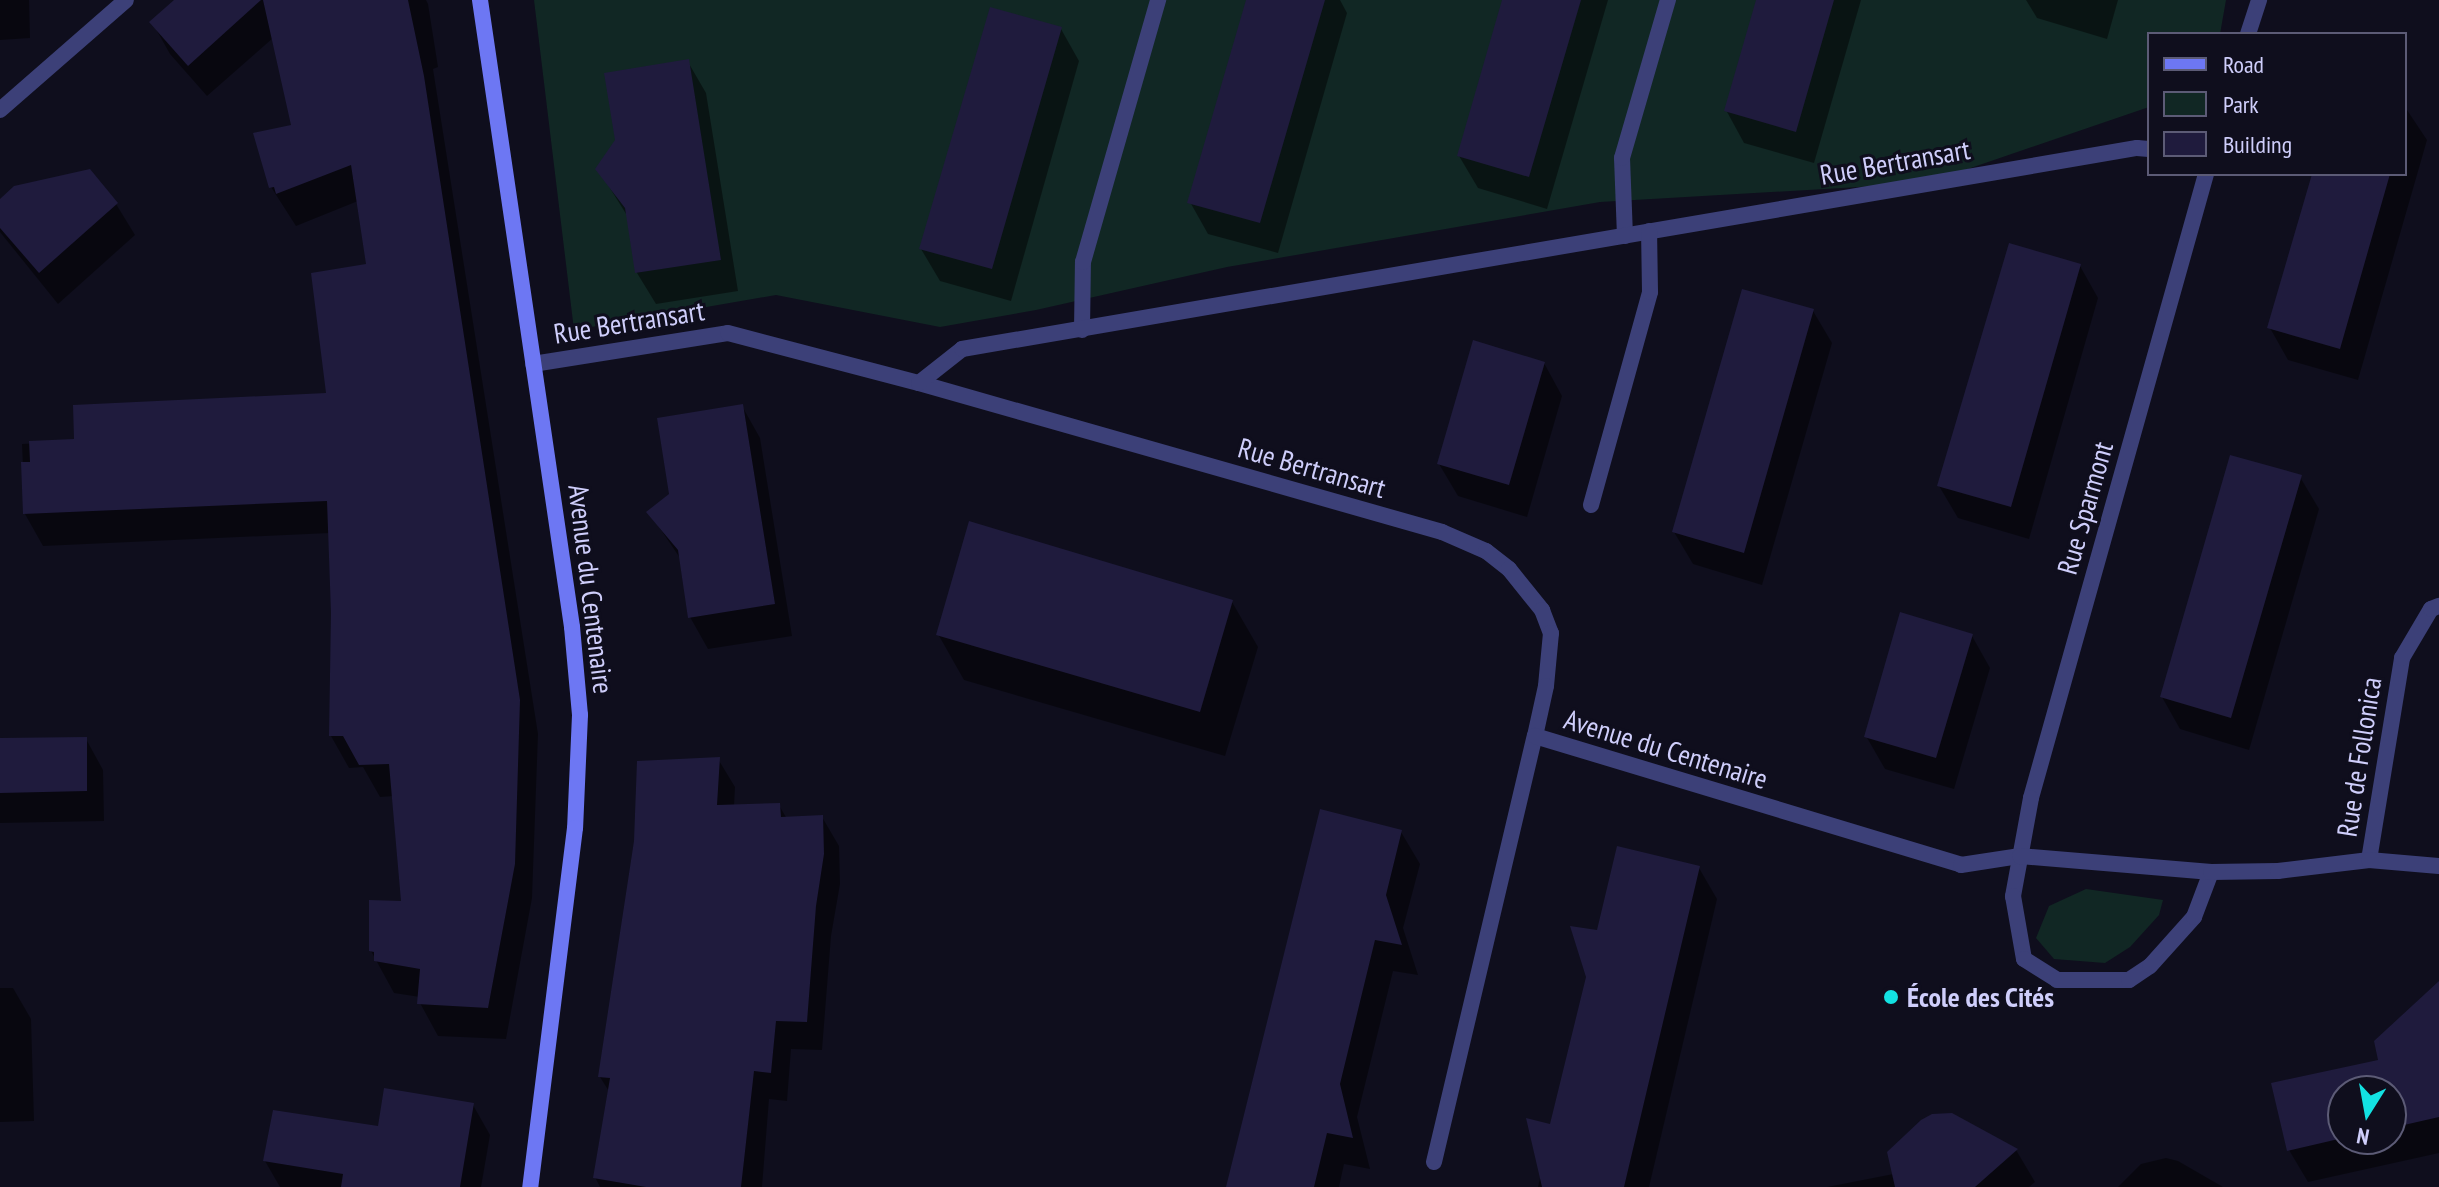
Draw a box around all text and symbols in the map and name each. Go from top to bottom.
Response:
legend [2147,32,2407,176]
text: Road [2223,49,2264,80]
text: Park [2223,89,2259,120]
text: Building [2223,129,2292,160]
street label: Rue Bertransart [1817,132,1973,192]
street label: Rue Bertransart [551,294,707,350]
street label: Rue Bertransart [1234,431,1390,505]
street label: Rue Sparmont [2050,438,2120,578]
street label: Avenue du Centenaire [561,482,621,696]
street label: Rue de Follonica [2330,675,2388,839]
street label: Avenue du Centenaire [1560,702,1772,796]
place label: École des Cités [1907,980,2054,1014]
marker: École des Cités [1882,988,1900,1006]
north arrow [2327,1075,2407,1155]
text: N [2354,1122,2371,1151]

